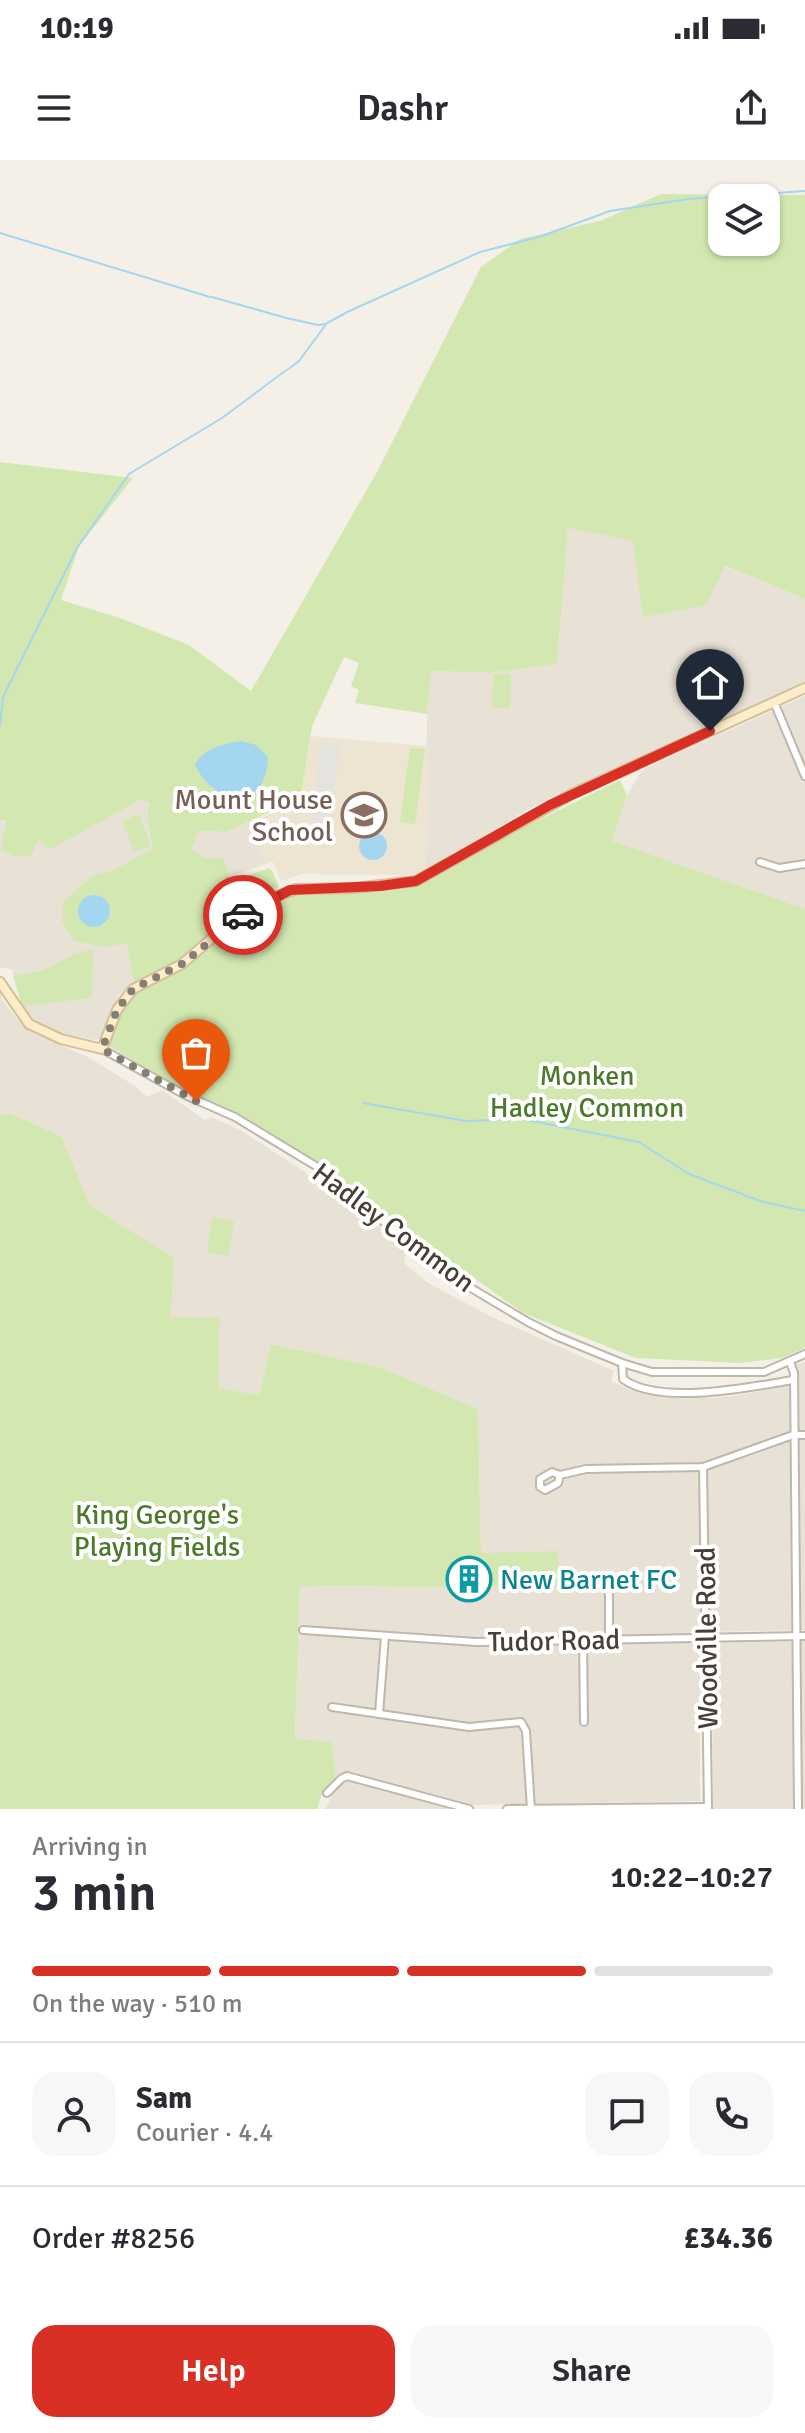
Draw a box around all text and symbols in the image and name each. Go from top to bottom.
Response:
text: 10:19 [40,10,114,47]
icon: menu [32,86,76,130]
text: Dashr [357,86,448,131]
icon: share [729,86,773,130]
map controls [708,184,780,256]
button: layers [708,184,780,256]
pin [676,649,744,731]
icon: home [688,661,732,705]
place label: Mount House School [174,783,333,849]
school or university icon: Mount House School [340,791,388,839]
courier [203,875,283,955]
icon: car [221,893,265,937]
pin [162,1019,230,1101]
icon: bag [174,1031,218,1075]
park label: Monken Hadley Common [490,1059,684,1125]
street label: Hadley Common [306,1156,481,1300]
park label: King George's Playing Fields [74,1498,240,1564]
street label: Woodville Road [688,1546,726,1730]
building icon: New Barnet FC [445,1555,493,1603]
place label: New Barnet FC [500,1563,677,1597]
street label: Tudor Road [487,1623,621,1659]
text: Arriving in [32,1831,148,1863]
text: 10:22–10:27 [610,1859,773,1896]
text: 3 min [32,1861,157,1925]
text: On the way · 510 m [32,1988,242,2020]
button: person [32,2072,116,2156]
button: chat [585,2072,669,2156]
button: phone [689,2072,773,2156]
text: Sam [136,2080,192,2117]
text: Courier · 4.4 [136,2117,273,2149]
text: Order #8256 [32,2220,195,2257]
text: £34.36 [683,2220,773,2257]
button: Help [32,2325,395,2417]
button: Share [411,2325,773,2417]

